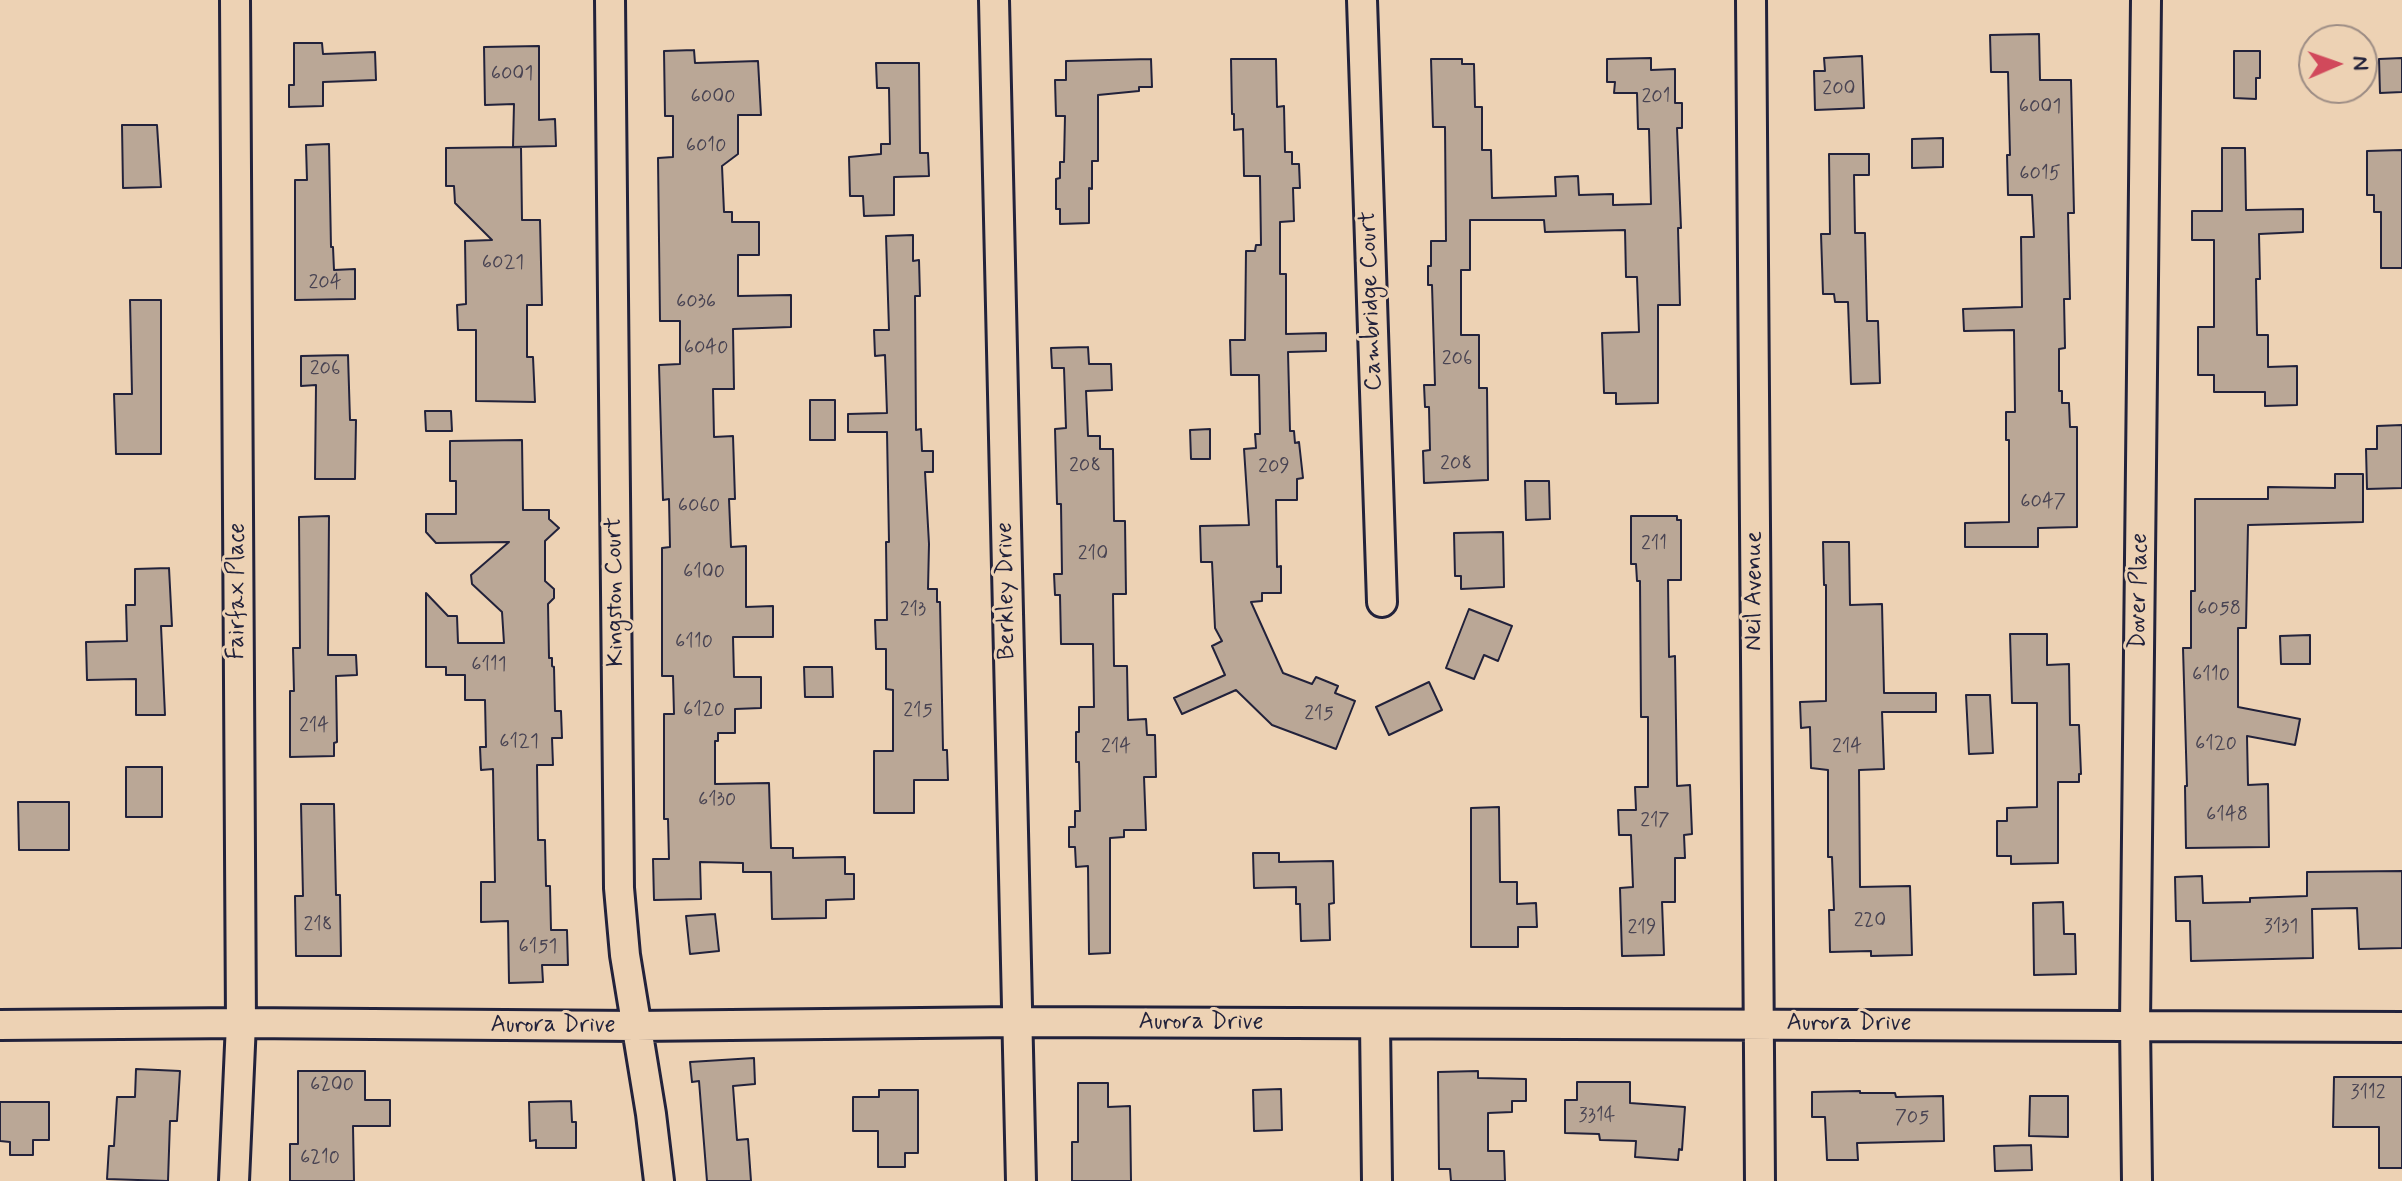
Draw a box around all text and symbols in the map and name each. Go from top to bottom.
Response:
north arrow [2298,24,2378,104]
text: N [2346,55,2374,71]
house number: 6001 [491,63,533,87]
house number: 200 [1822,78,1856,102]
house number: 6000 [691,86,735,110]
house number: 201 [1641,86,1671,110]
house number: 6001 [2019,96,2061,120]
house number: 6010 [686,135,726,159]
house number: 6015 [2019,163,2061,187]
street label: Cambridge Court [1354,211,1390,391]
house number: 6021 [482,252,524,276]
house number: 204 [308,272,342,296]
house number: 6036 [676,291,716,315]
house number: 6040 [684,337,728,361]
house number: 206 [1442,348,1472,372]
house number: 206 [310,358,340,382]
house number: 208 [1440,453,1472,477]
house number: 208 [1069,455,1101,479]
house number: 209 [1258,456,1290,480]
house number: 6047 [2020,491,2066,515]
house number: 6060 [678,495,720,519]
street label: Kingston Court [600,517,632,667]
street label: Berkley Drive [991,522,1023,660]
street label: Fairfax Place [224,523,252,659]
street label: Neil Avenue [1741,531,1769,651]
house number: 211 [1641,533,1667,557]
street label: Dover Place [2125,533,2155,649]
house number: 210 [1078,543,1108,567]
house number: 6100 [683,561,725,585]
house number: 6058 [2197,598,2241,622]
house number: 213 [900,599,926,623]
house number: 6110 [675,631,713,655]
house number: 6111 [471,654,507,678]
house number: 6110 [2192,664,2230,688]
house number: 6120 [683,699,725,723]
house number: 215 [903,700,933,724]
house number: 215 [1304,703,1334,727]
house number: 214 [299,715,329,739]
house number: 6121 [499,731,539,755]
house number: 6120 [2195,733,2237,757]
house number: 214 [1101,736,1131,760]
house number: 214 [1832,736,1862,760]
house number: 6130 [698,789,736,813]
house number: 6148 [2206,804,2248,828]
house number: 217 [1640,810,1670,834]
house number: 220 [1854,910,1886,934]
house number: 218 [303,914,333,938]
house number: 3131 [2264,916,2298,940]
house number: 219 [1628,917,1656,941]
house number: 6151 [519,936,557,960]
street label: Aurora Drive [1139,1009,1263,1037]
street label: Aurora Drive [1787,1010,1911,1038]
street label: Aurora Drive [491,1012,615,1040]
house number: 6200 [310,1074,354,1098]
house number: 3112 [2350,1082,2386,1106]
house number: 3314 [1579,1105,1615,1129]
house number: 705 [1895,1107,1929,1131]
house number: 6210 [300,1147,340,1171]

